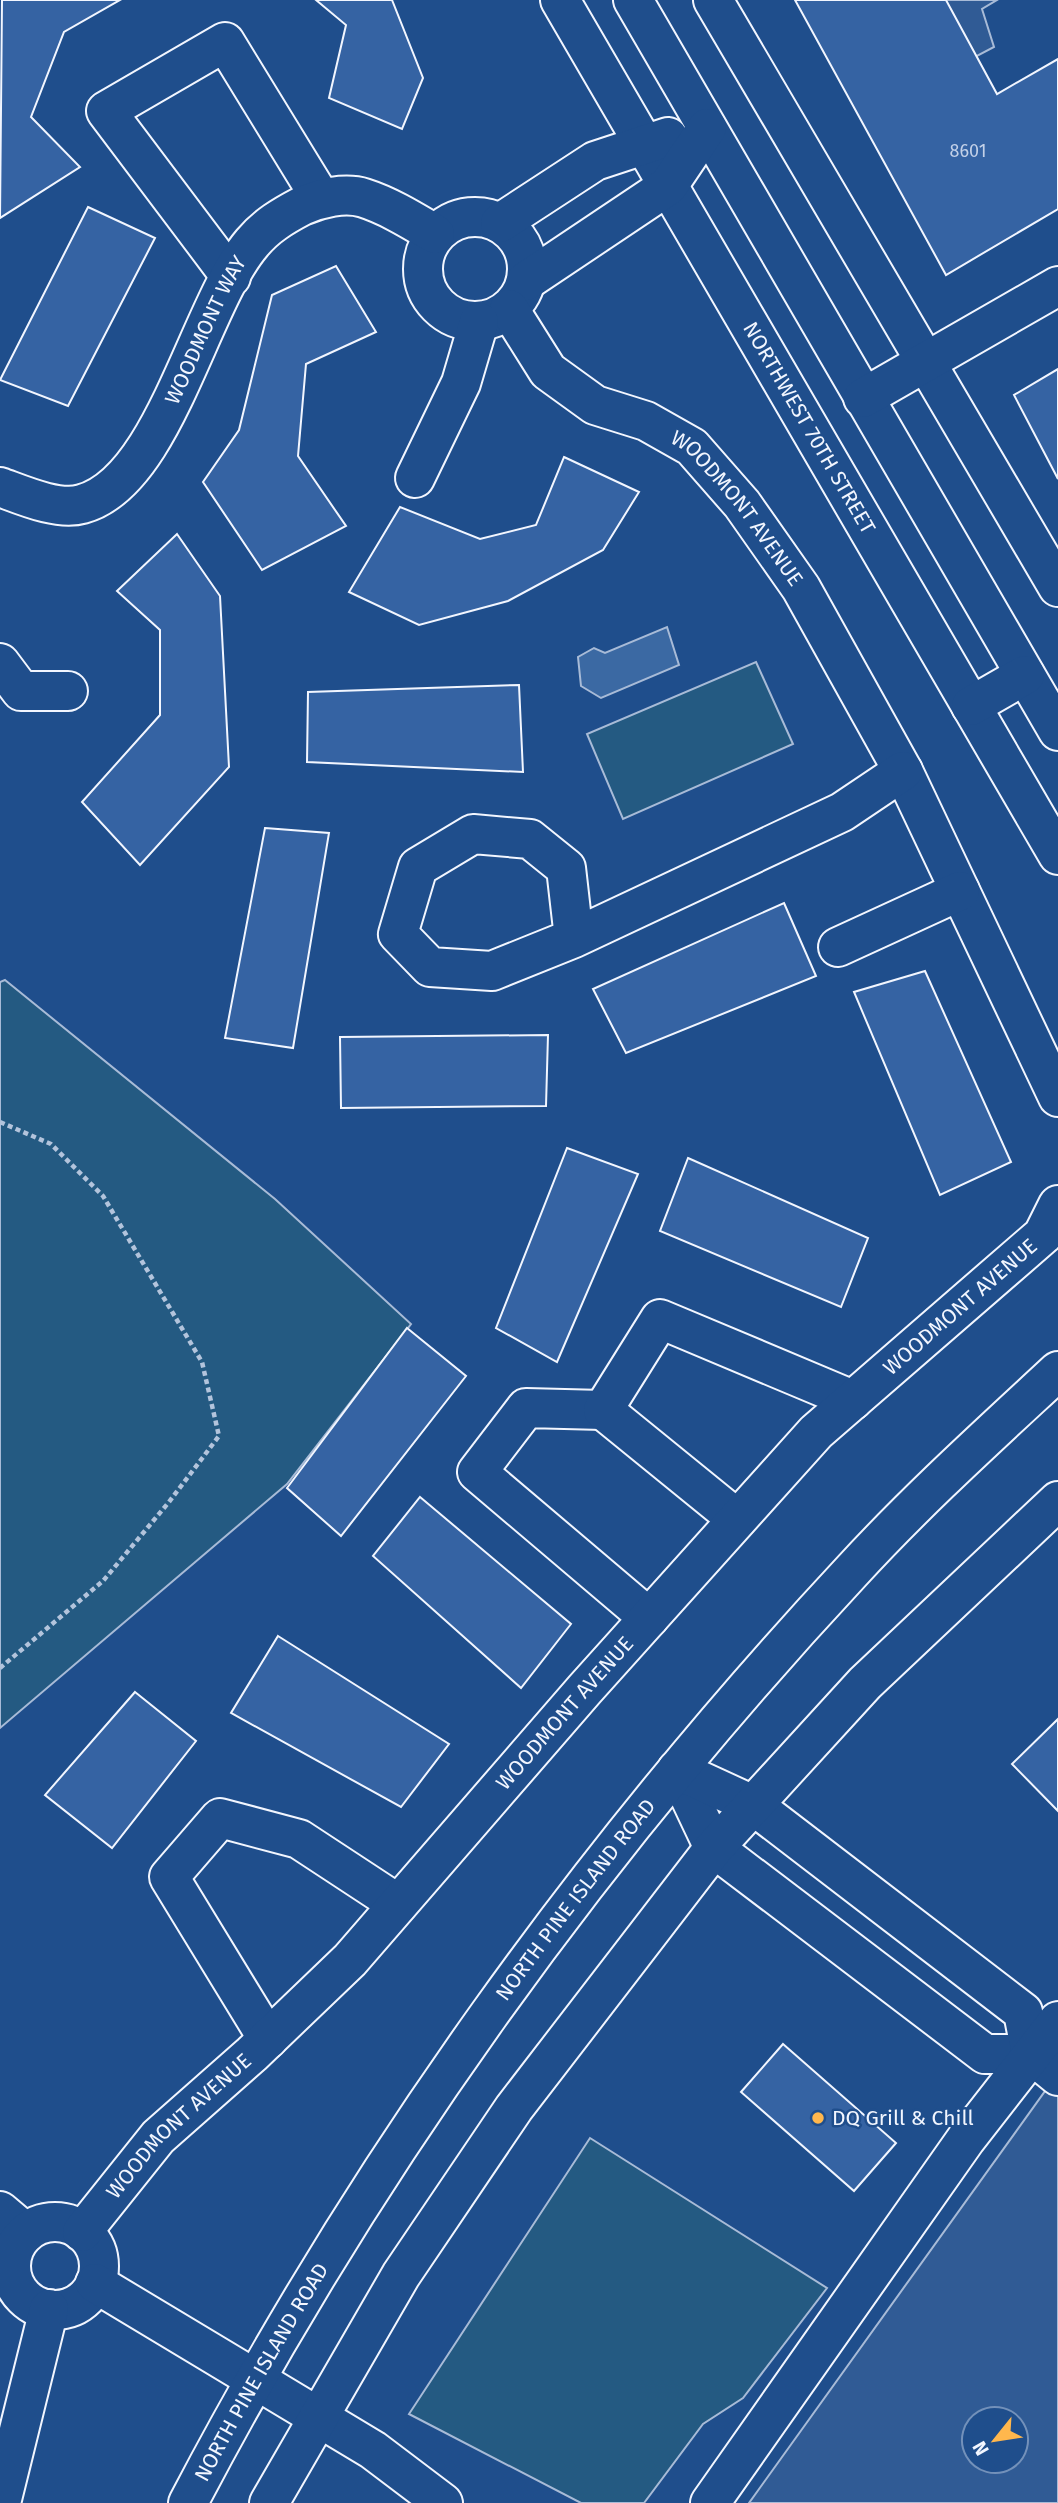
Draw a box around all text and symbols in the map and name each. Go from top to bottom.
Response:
house number: 8601 [950,140,986,162]
street label: WOODMONT WAY [159,250,252,409]
street label: NORTHWEST 70TH STREET [737,317,881,539]
street label: WOODMONT AVENUE [666,425,809,591]
street label: WOODMONT AVENUE [878,1233,1043,1381]
street label: WOODMONT AVENUE [490,1631,639,1795]
street label: NORTH PINE ISLAND ROAD [490,1794,661,2006]
street label: WOODMONT AVENUE [101,2048,257,2204]
place label: DQ Grill & Chill [832,2105,974,2131]
marker: DQ Grill & Chill [810,2110,826,2126]
street label: NORTH PINE ISLAND ROAD [189,2258,334,2486]
north arrow [960,2405,1030,2475]
text: N [968,2437,994,2459]

